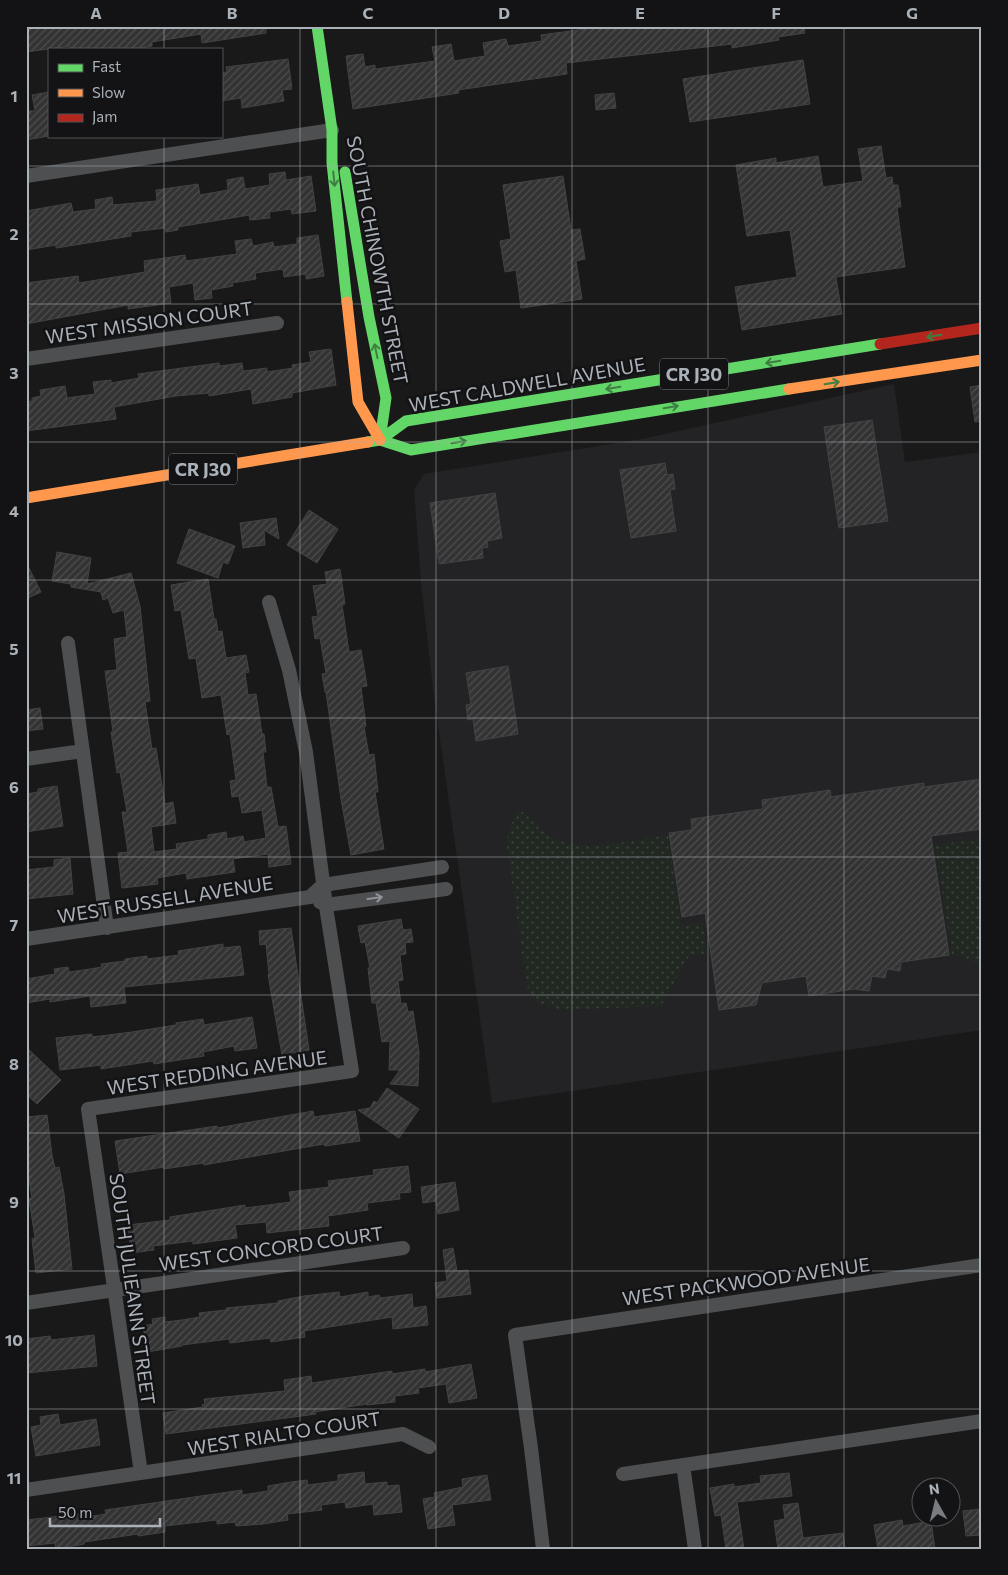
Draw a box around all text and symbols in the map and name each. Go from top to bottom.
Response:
text: A [90,3,102,22]
text: B [227,3,238,22]
text: C [363,3,374,22]
text: D [498,3,510,22]
text: E [635,3,645,22]
text: F [771,3,781,22]
text: G [906,3,918,22]
legend [48,48,222,138]
text: Fast [92,57,121,75]
text: Slow [92,83,125,101]
text: 1 [10,86,18,105]
text: Jam [92,107,117,125]
street label: SOUTH CHINOWTH STREET [343,134,413,386]
one-way arrow [329,170,339,186]
text: 2 [9,224,19,243]
street label: WEST MISSION COURT [44,296,254,348]
one-way arrow [926,331,942,341]
one-way arrow [371,343,380,359]
street label: WEST CALDWELL AVENUE [407,352,647,416]
one-way arrow [766,357,782,367]
road number: CR J30 [660,358,728,389]
text: 3 [9,363,19,382]
one-way arrow [823,377,839,387]
one-way arrow [605,383,621,393]
one-way arrow [663,402,679,412]
one-way arrow [451,437,467,447]
road number: CR J30 [169,454,237,484]
text: 4 [9,501,19,520]
text: 5 [9,639,19,658]
text: 6 [9,777,19,796]
street label: WEST RUSSELL AVENUE [55,871,275,927]
one-way arrow [366,893,382,903]
text: 7 [10,915,19,934]
street label: WEST REDDING AVENUE [105,1045,329,1099]
text: 8 [9,1054,19,1073]
street label: SOUTH JULIEANN STREET [105,1172,161,1406]
text: 9 [9,1192,19,1211]
street label: WEST CONCORD COURT [157,1221,385,1275]
street label: WEST PACKWOOD AVENUE [621,1252,871,1310]
text: 10 [5,1330,23,1349]
street label: WEST RIALTO COURT [186,1406,382,1460]
text: 11 [7,1468,21,1487]
north arrow [910,1478,960,1528]
text: N [928,1479,941,1498]
scale bar [50,1495,160,1527]
text: 50 m [58,1503,92,1521]

